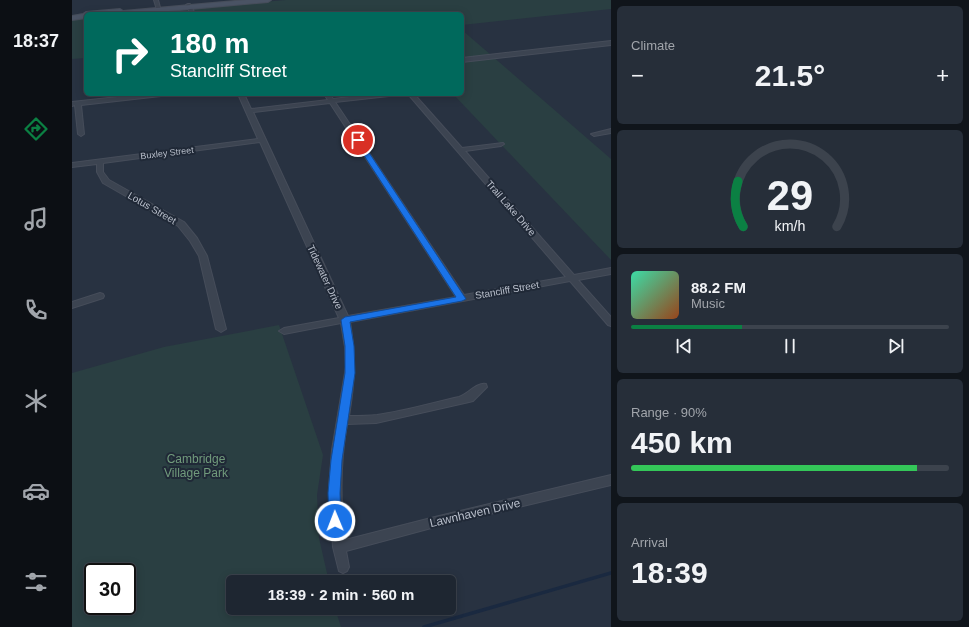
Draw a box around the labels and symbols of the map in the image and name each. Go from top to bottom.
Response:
pin [341,123,375,157]
street label: Buxley Street [140,145,195,161]
street label: Trail Lake Drive [484,178,538,238]
street label: Lotus Street [126,190,178,226]
street label: Tidewater Drive [305,243,345,311]
street label: Stancliff Street [474,279,540,301]
park label: Cambridge Village Park [164,452,229,480]
street label: Lawnhaven Drive [428,496,522,530]
position arrow [314,500,356,542]
speed limit sign: 30 [84,563,136,615]

